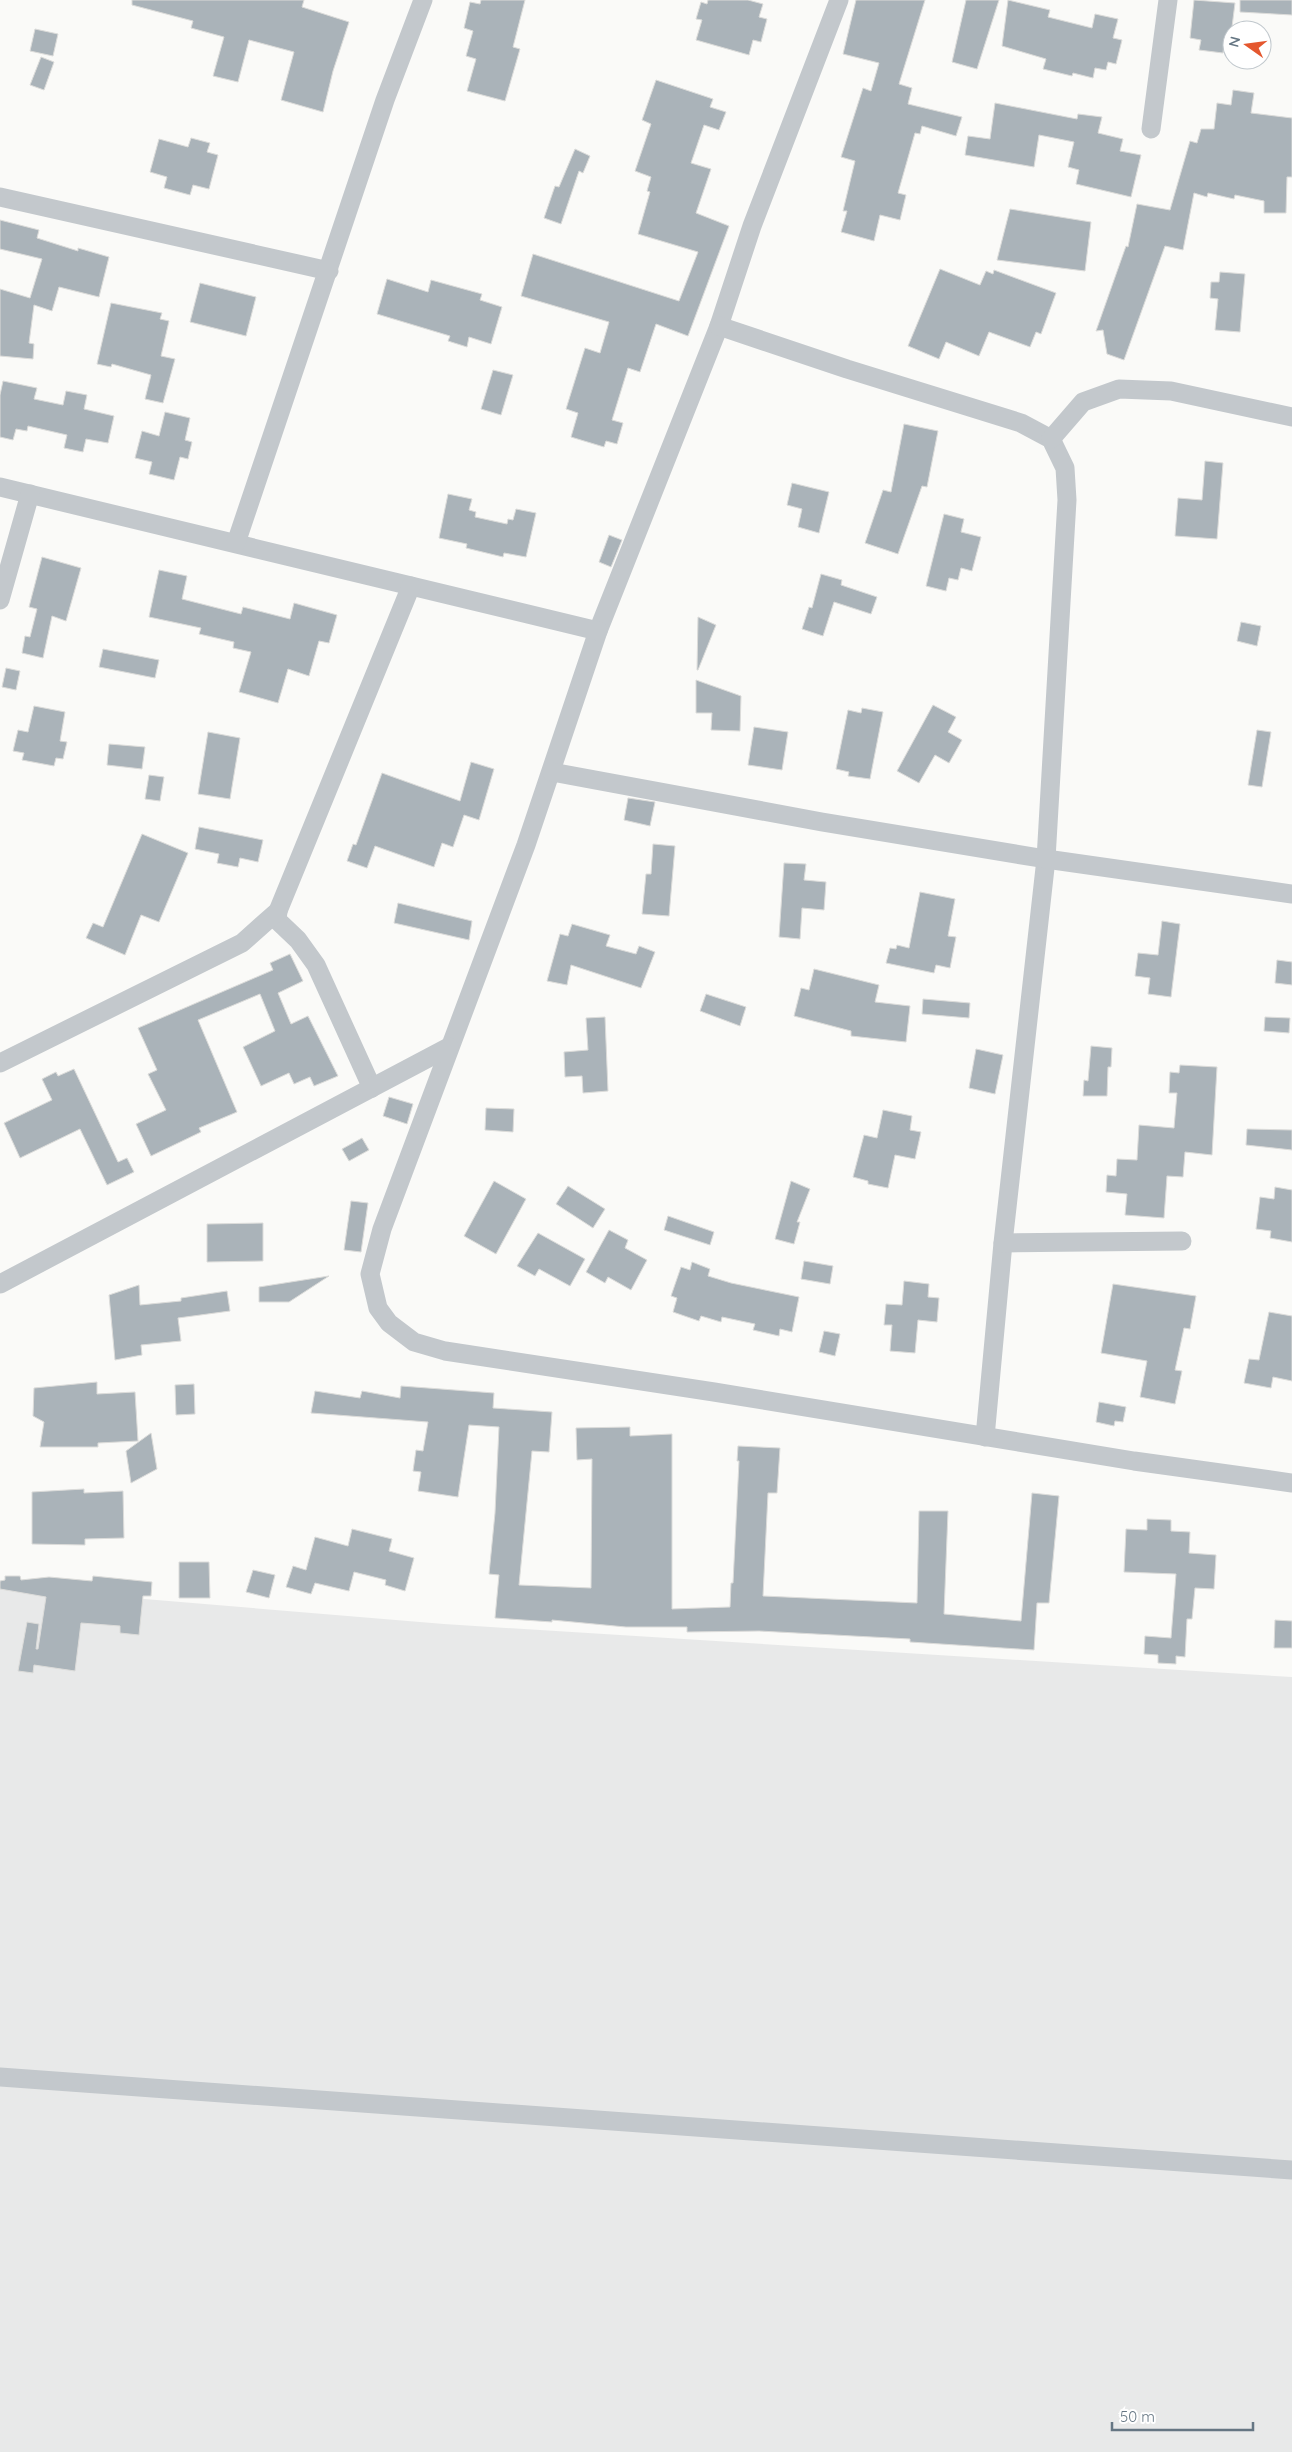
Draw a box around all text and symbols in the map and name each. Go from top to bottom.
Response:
north arrow [1222,20,1272,70]
text: N [1224,35,1244,49]
scale bar [1112,2400,1253,2432]
text: 50 m [1120,2407,1155,2426]

